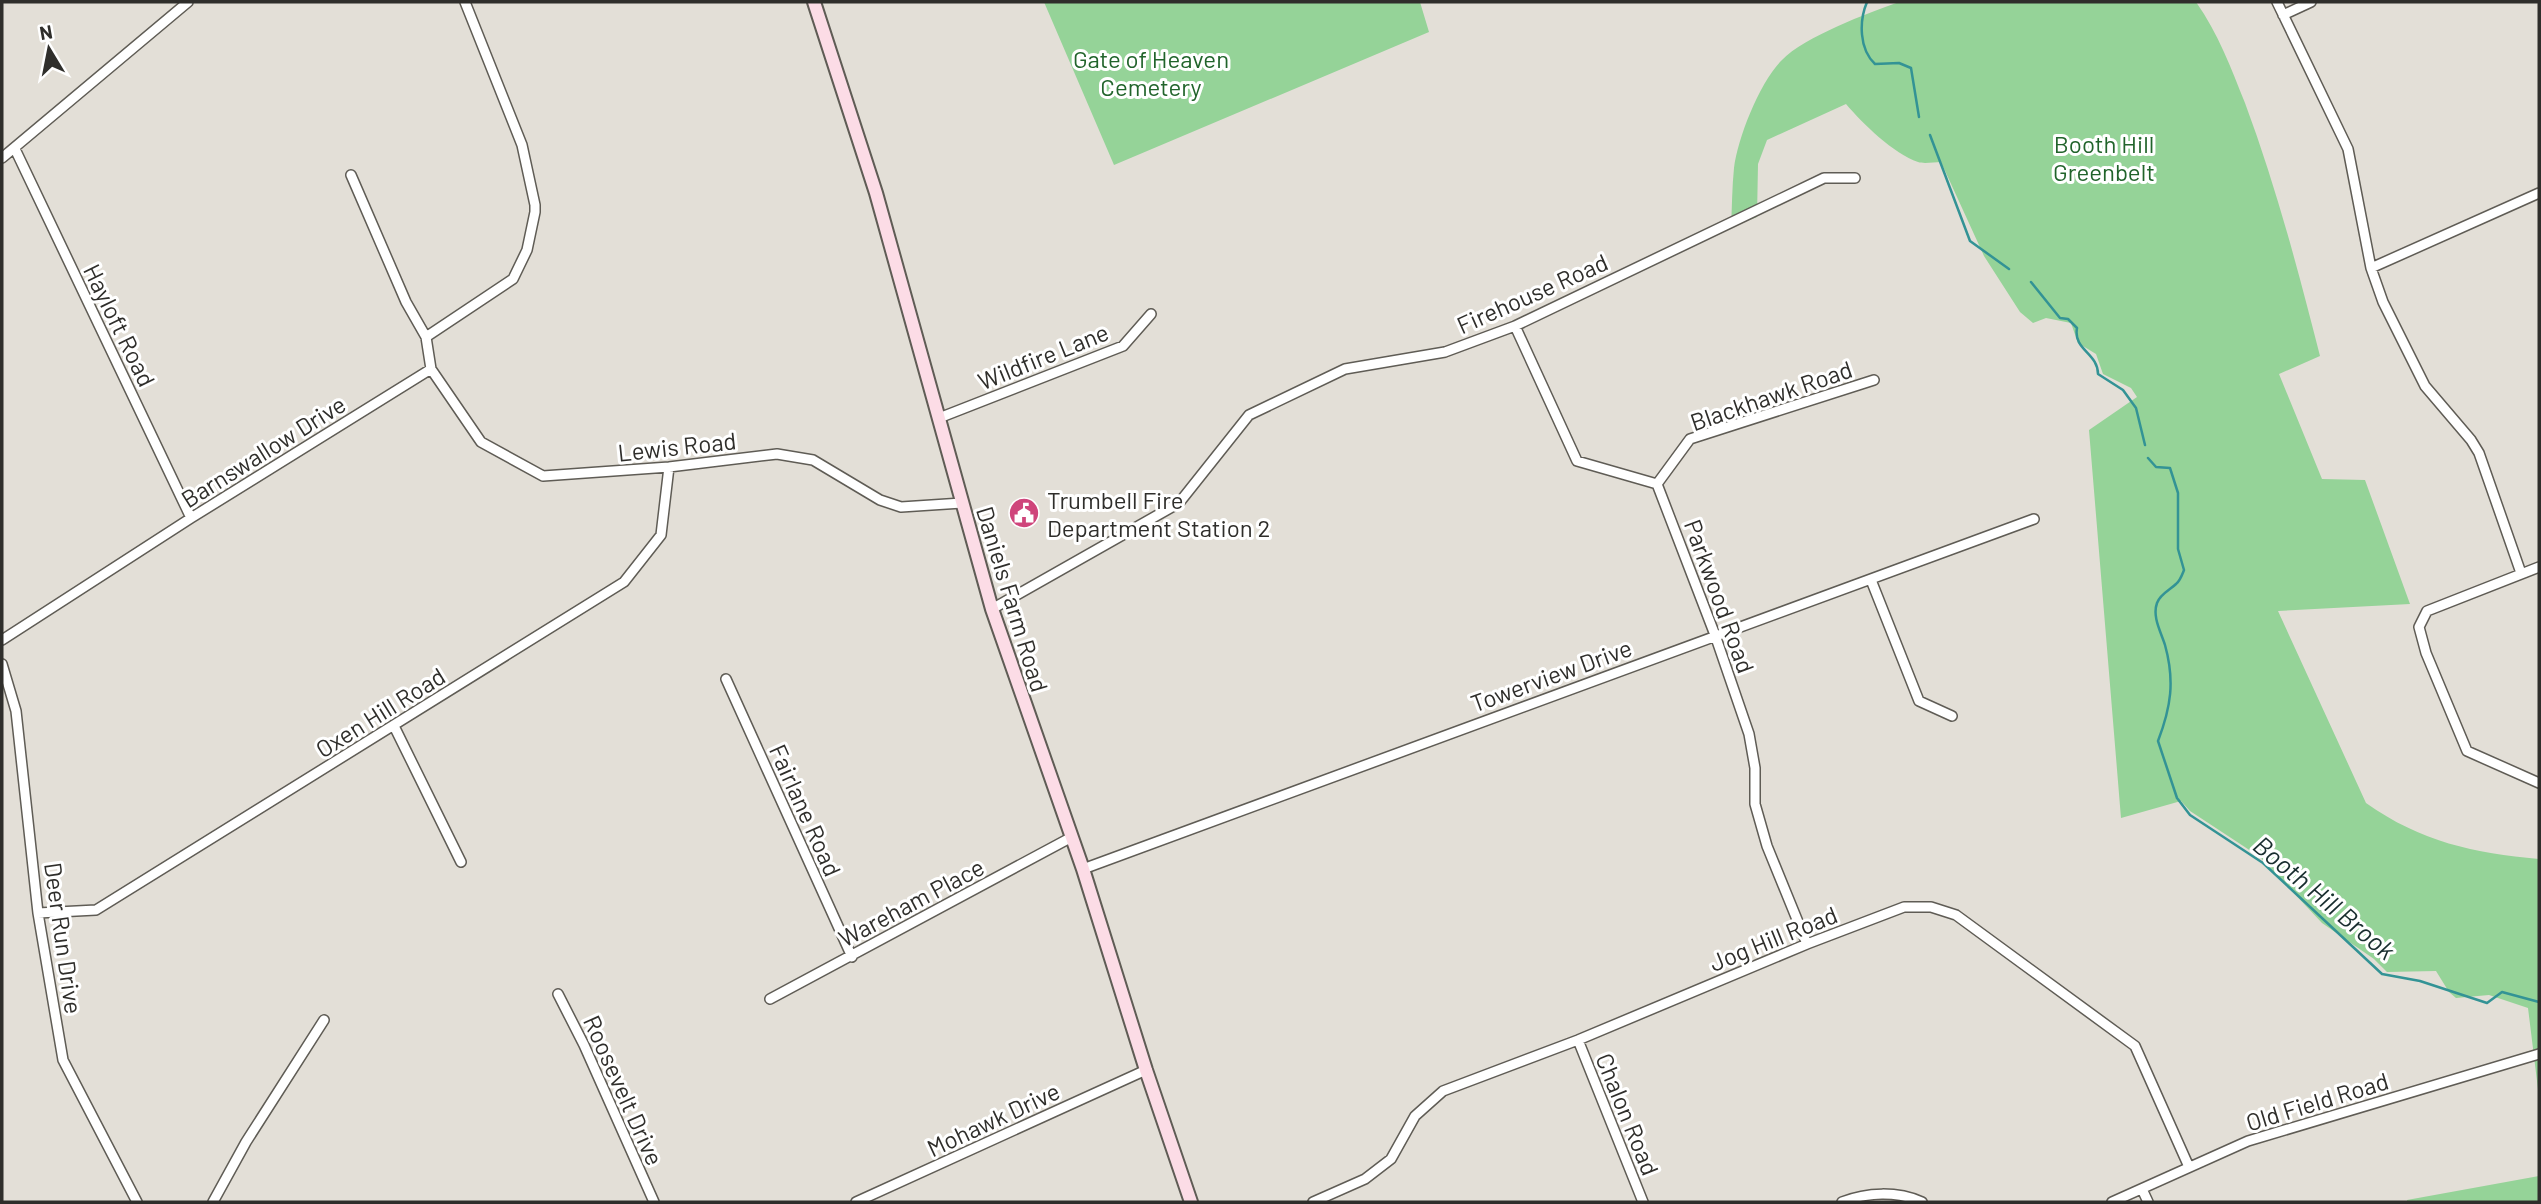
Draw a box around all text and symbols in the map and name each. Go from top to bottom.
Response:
north arrow [14,14,84,84]
text: N [38,19,54,44]
park label: Gate of Heaven Cemetery [1073,44,1229,101]
park label: Booth Hill Greenbelt [2053,129,2155,186]
street label: Firehouse Road [1452,247,1612,339]
street label: Hayloft Road [78,259,162,391]
street label: Wildfire Lane [974,317,1112,395]
street label: Blackhawk Road [1686,354,1856,436]
street label: Barnswallow Drive [176,389,350,513]
street label: Lewis Road [616,425,738,467]
place label: Trumbell Fire Department Station 2 [1047,485,1270,542]
public building icon: Trumbell Fire Department Station 2 [1007,496,1041,530]
street label: Daniels Farm Road [971,503,1055,695]
street label: Parkwood Road [1679,515,1761,677]
street label: Towerview Drive [1467,632,1635,718]
street label: Oxen Hill Road [310,661,450,763]
street label: Fairlane Road [764,740,848,880]
water label: Booth Hill Brook [2248,829,2402,966]
street label: Wareham Place [833,851,989,953]
street label: Deer Run Drive [39,860,89,1016]
street label: Jog Hill Road [1705,899,1841,977]
street label: Roosevelt Drive [578,1011,670,1169]
street label: Chalon Road [1590,1049,1666,1179]
street label: Old Field Road [2242,1066,2392,1136]
street label: Mohawk Drive [922,1076,1064,1162]

